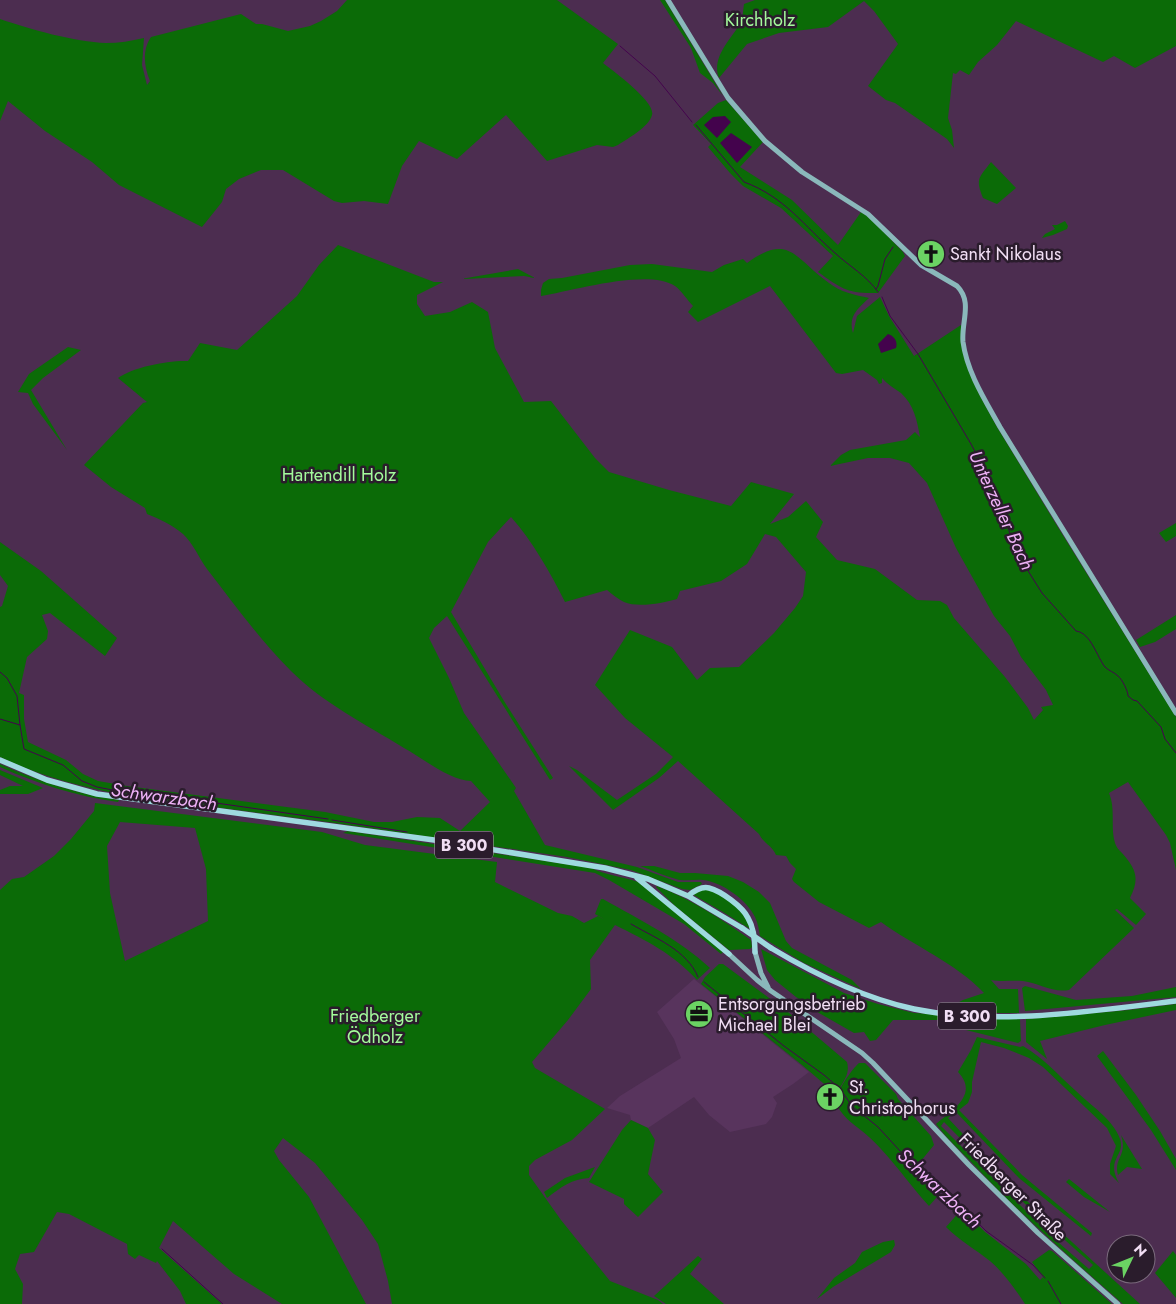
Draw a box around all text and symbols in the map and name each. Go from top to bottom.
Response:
park label: Kirchholz [725,7,796,33]
church icon: Sankt Nikolaus [916,239,946,269]
place label: Sankt Nikolaus [950,241,1061,267]
water label: Unterzeller Bach [962,446,1041,574]
park label: Hartendill Holz [282,462,397,488]
water label: Schwarzbach [109,776,219,817]
road number: B 300 [435,832,493,858]
place label: Entsorgungsbetrieb Michael Blei [718,991,866,1038]
office icon: Entsorgungsbetrieb Michael Blei [684,999,714,1029]
road number: B 300 [938,1002,996,1030]
park label: Friedberger Ödholz [330,1003,421,1050]
place label: St. Christophorus [849,1074,955,1121]
church icon: St. Christophorus [815,1082,845,1112]
street label: Friedberger Straße [953,1127,1073,1247]
water label: Schwarzbach [892,1142,988,1235]
north arrow [1106,1234,1156,1284]
text: N [1129,1239,1152,1261]

